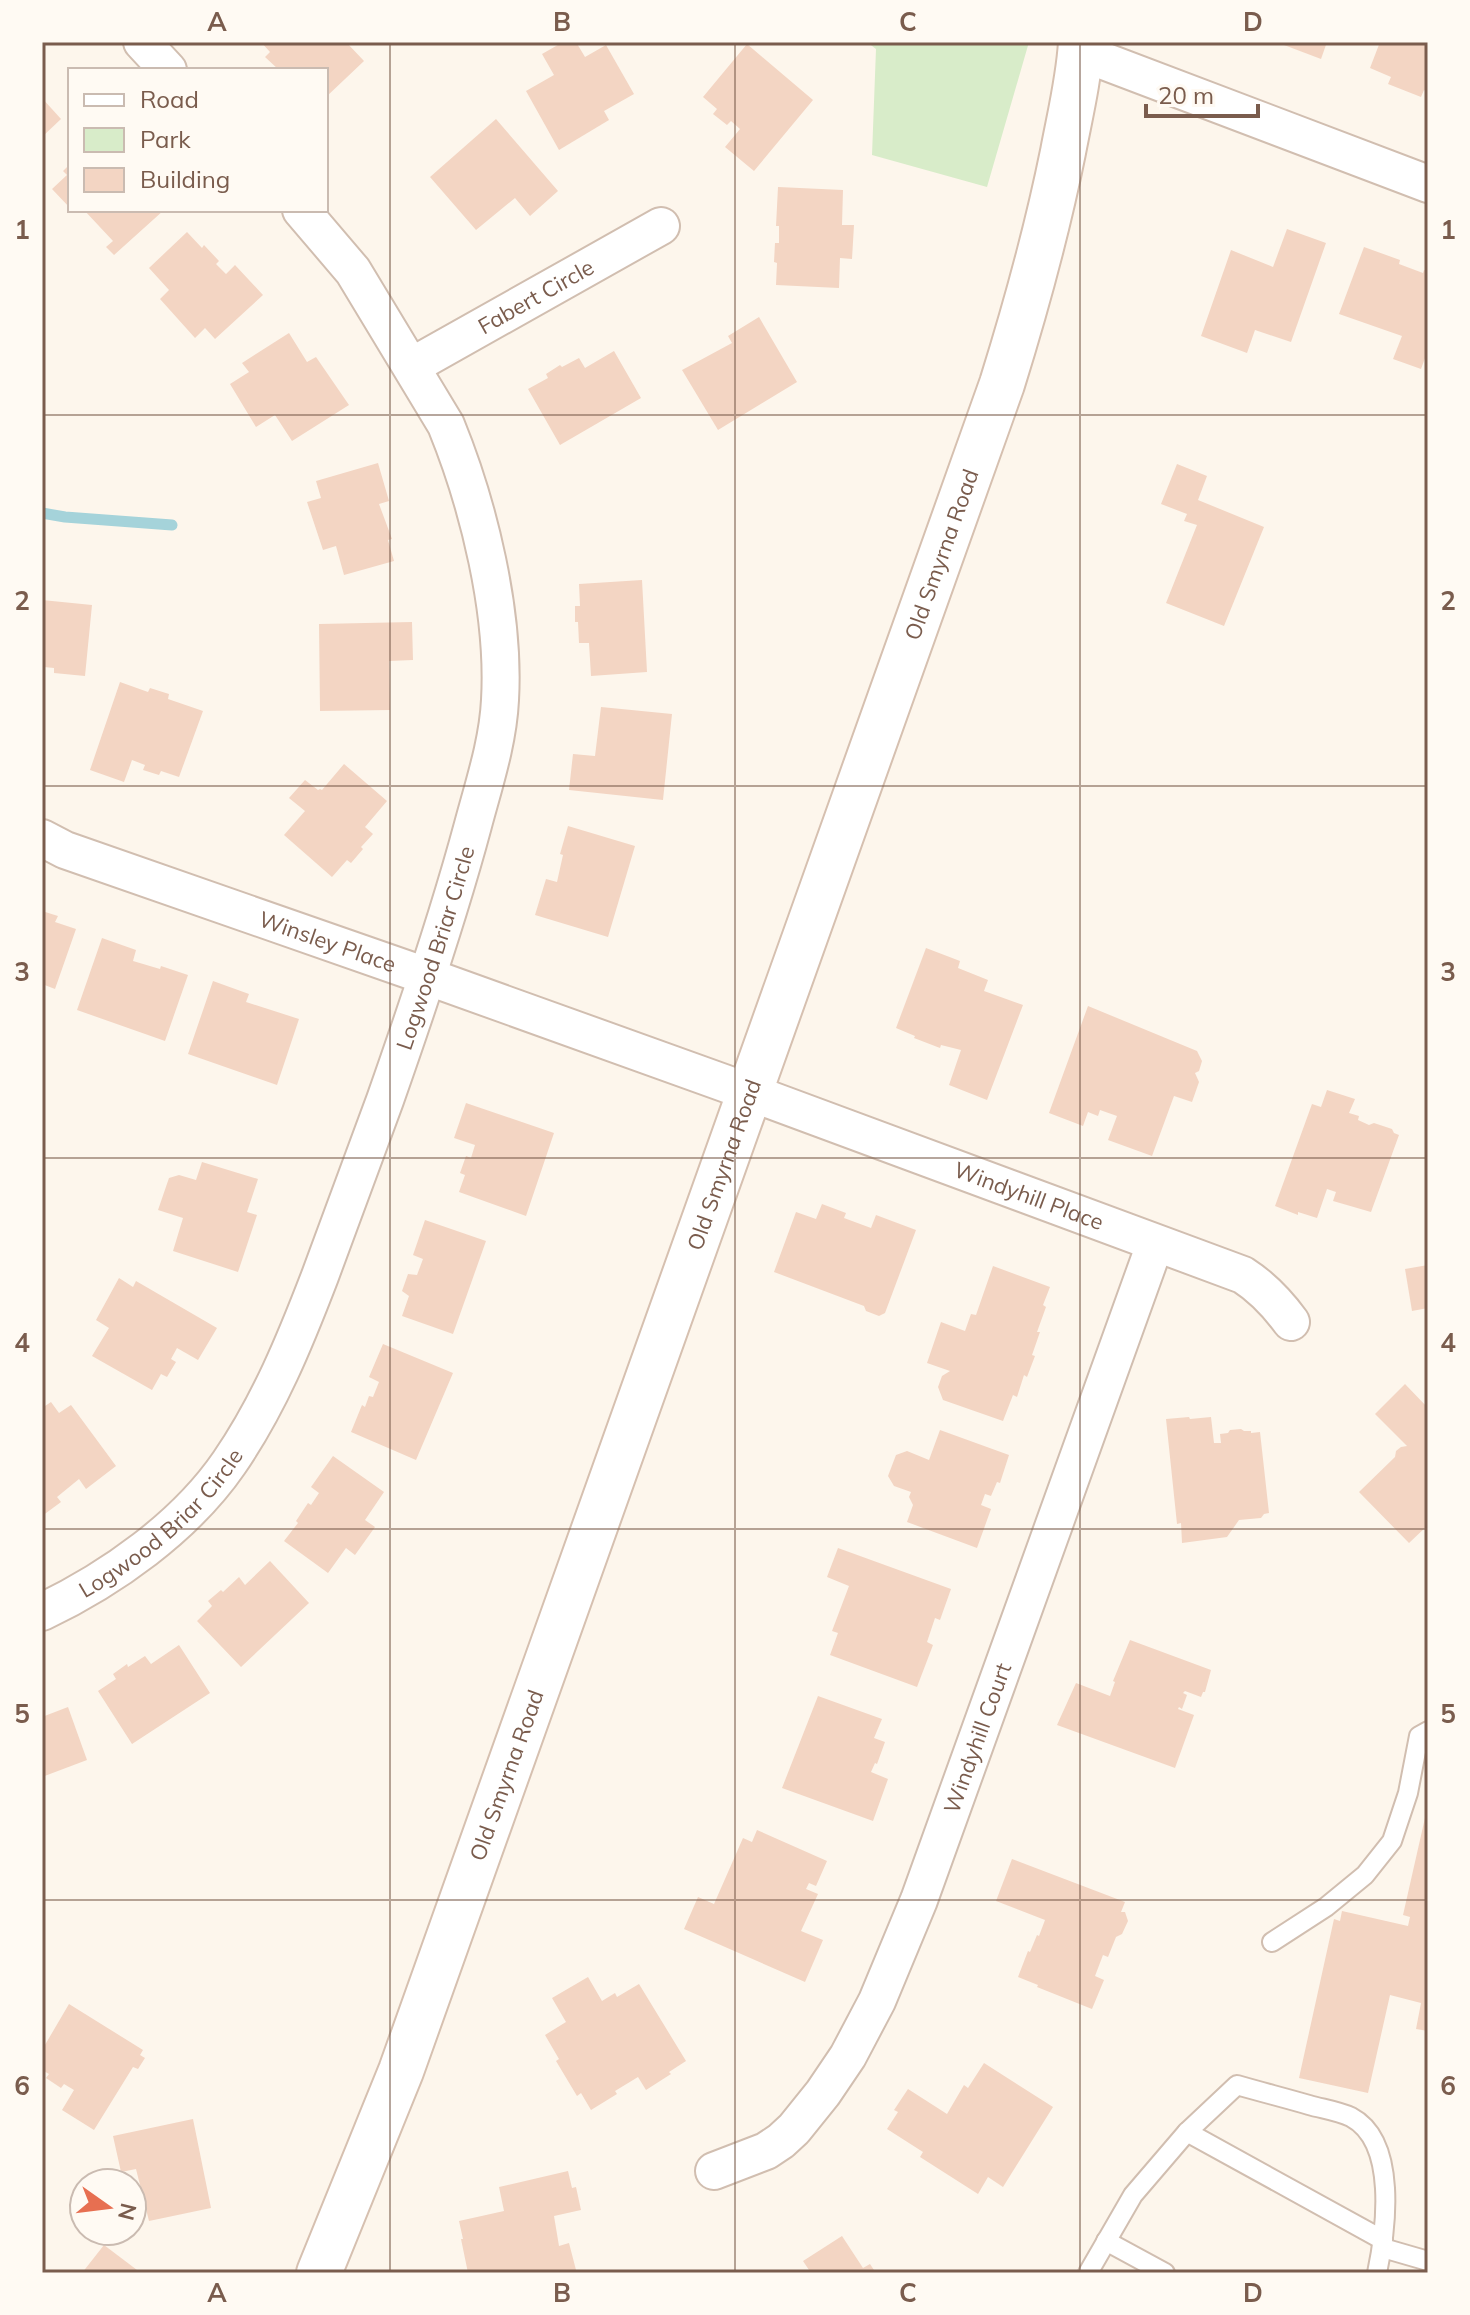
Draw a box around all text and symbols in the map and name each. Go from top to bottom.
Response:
text: A [207,5,227,38]
text: B [553,5,571,38]
text: C [899,5,917,38]
text: D [1243,5,1263,38]
legend [68,68,328,212]
scale bar [1146,68,1258,118]
text: 20 m [1158,80,1214,110]
text: Road [140,84,199,114]
text: Park [140,124,191,154]
text: Building [140,164,230,194]
text: 1 [14,213,30,246]
text: 1 [1440,213,1456,246]
street label: Fabert Circle [473,253,599,340]
street label: Old Smyrna Road [898,465,985,644]
text: 2 [14,584,30,617]
text: 2 [1440,584,1456,617]
street label: Logwood Briar Circle [390,843,481,1053]
street label: Winsley Place [255,905,400,978]
text: 3 [14,955,30,988]
text: 3 [1440,955,1456,988]
street label: Old Smyrna Road [681,1075,767,1254]
street label: Windyhill Place [950,1155,1108,1236]
text: 4 [14,1326,30,1359]
text: 4 [1440,1326,1456,1359]
street label: Logwood Briar Circle [74,1443,249,1604]
street label: Windyhill Court [937,1659,1017,1817]
street label: Old Smyrna Road [463,1686,550,1865]
text: 5 [14,1697,30,1730]
text: 5 [1440,1697,1456,1730]
text: 6 [14,2069,30,2102]
text: 6 [1440,2069,1456,2102]
north arrow [68,2167,148,2247]
text: N [112,2200,143,2223]
text: A [207,2276,227,2309]
text: B [553,2276,571,2309]
text: C [899,2276,917,2309]
text: D [1243,2276,1263,2309]

